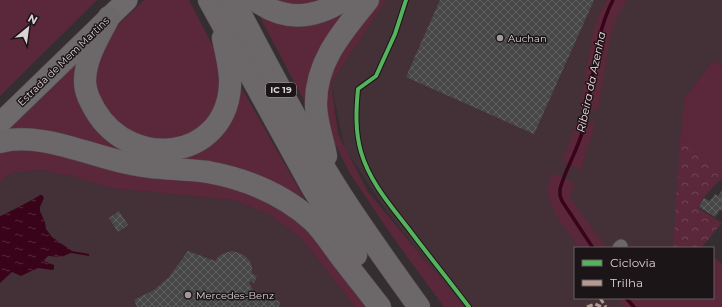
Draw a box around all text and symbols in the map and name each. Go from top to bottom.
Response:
north arrow [8,8,48,48]
text: N [26,11,40,28]
street label: Estrada de Mem Martins [15,14,112,109]
water label: Ribeira da Azenha [573,30,609,134]
place label: Auchan [508,32,547,45]
marker: Auchan [495,33,505,43]
road number: IC 19 [266,83,296,97]
legend [574,247,714,299]
text: Ciclovia [610,255,656,270]
text: Trilha [610,275,643,290]
place label: Mercedes-Benz [196,289,274,302]
marker: Mercedes-Benz [183,290,193,300]

